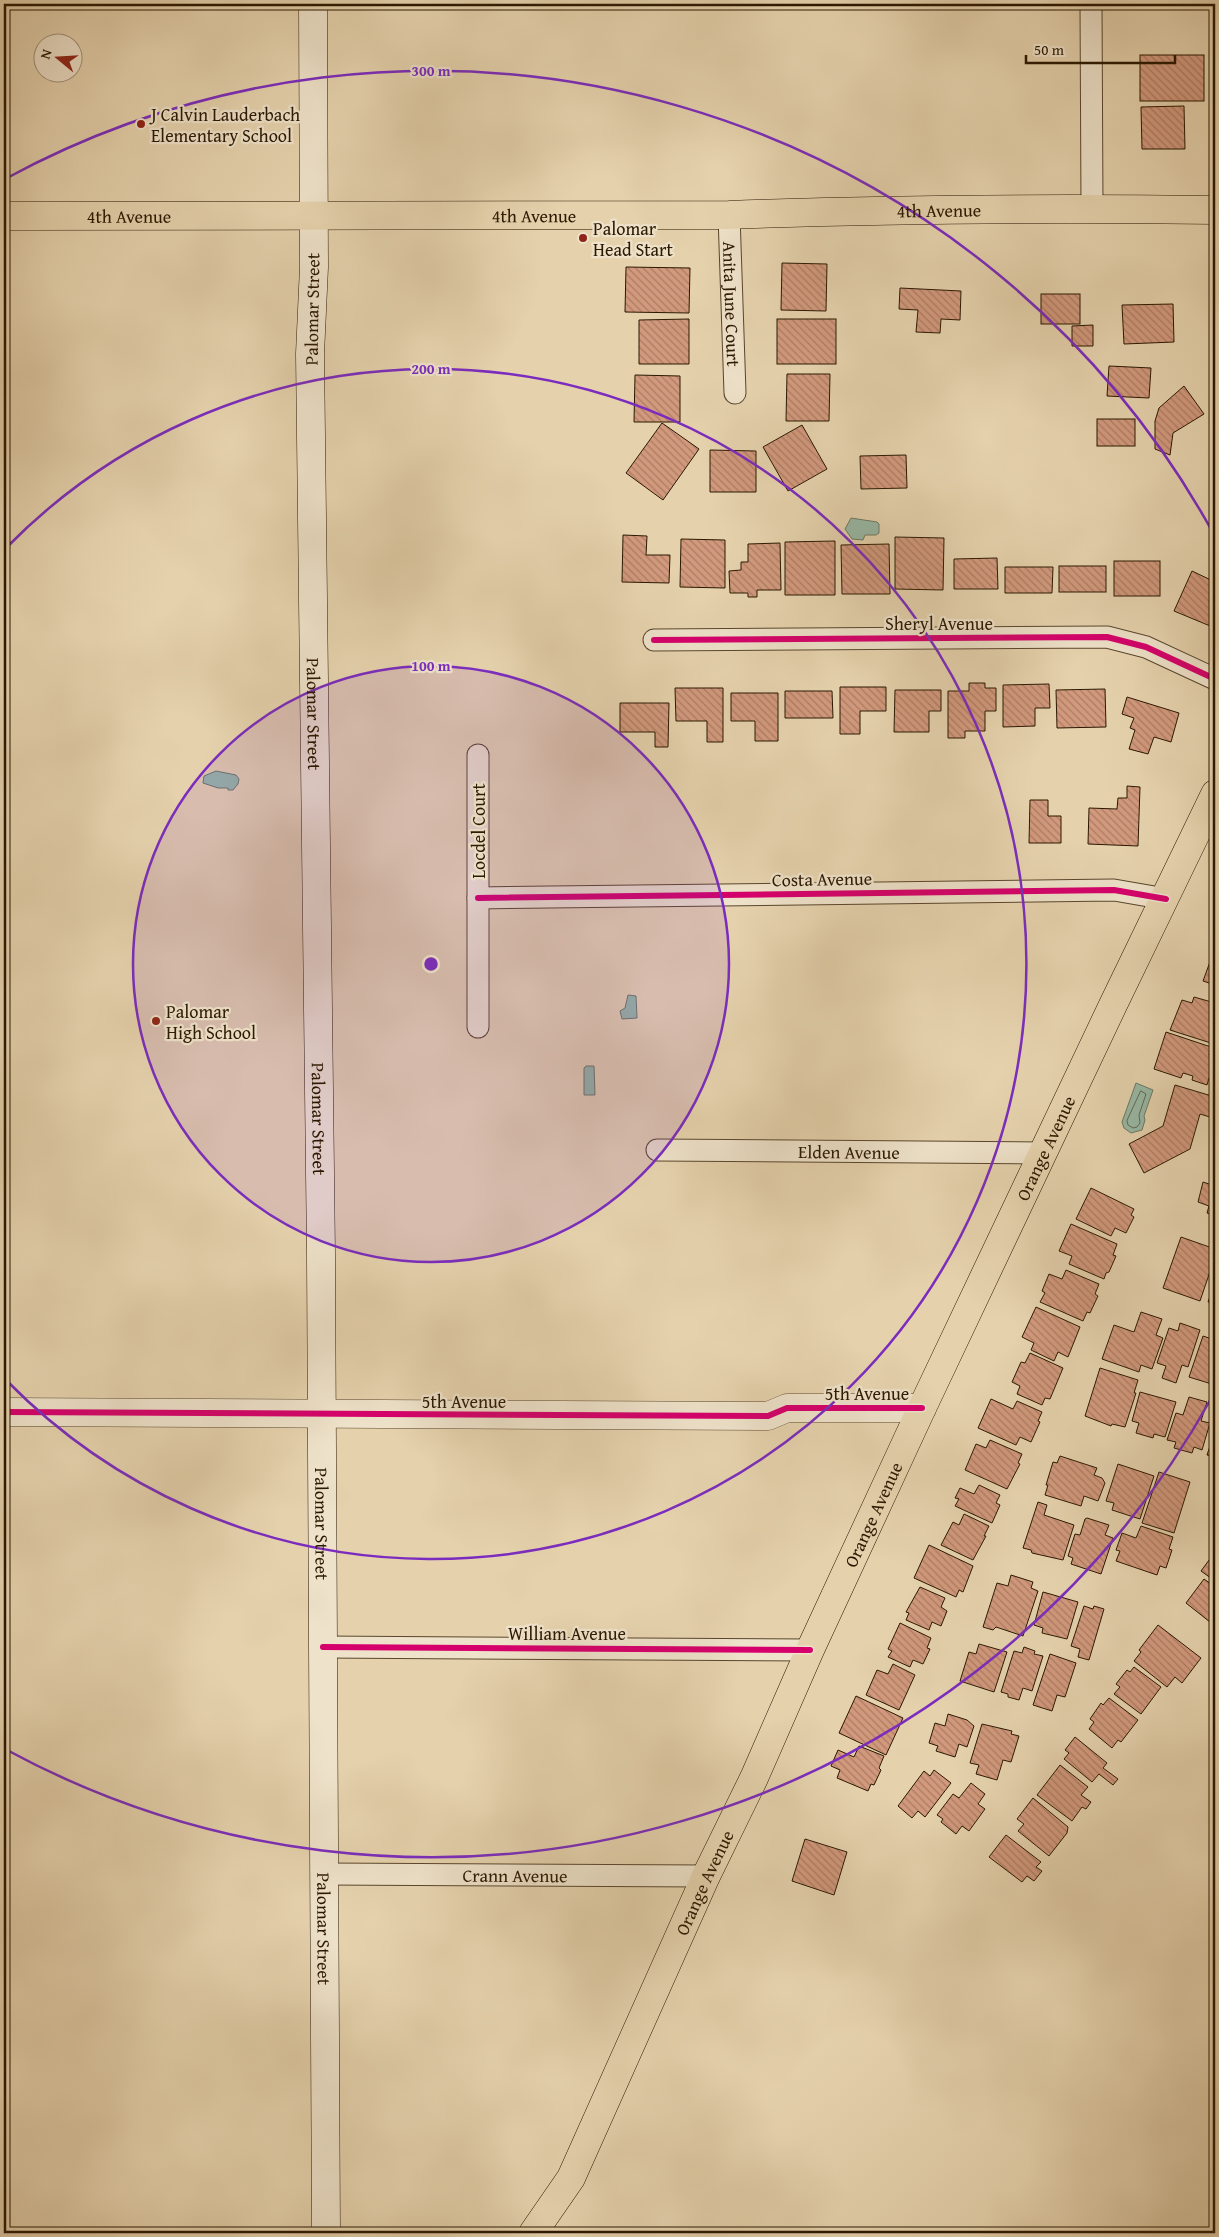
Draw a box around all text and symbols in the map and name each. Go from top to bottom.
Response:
north arrow [32,32,82,82]
scale bar [1026,32,1175,64]
text: 50 m [1034,39,1065,60]
text: N [35,46,57,62]
text: 300 m [411,60,451,81]
place label: J Calvin Lauderbach Elementary School [149,101,300,149]
marker: J Calvin Lauderbach Elementary School [135,118,147,130]
street label: 4th Avenue [896,196,981,224]
street label: 4th Avenue [87,202,171,229]
street label: 4th Avenue [492,202,576,229]
place label: Palomar Head Start [593,215,674,263]
marker: Palomar Head Start [577,232,589,244]
street label: Anita June Court [716,241,748,368]
street label: Palomar Street [298,252,326,366]
text: 200 m [411,358,451,379]
street label: Sheryl Avenue [885,610,993,637]
text: 100 m [411,655,451,676]
street label: Palomar Street [300,657,329,771]
street label: Locdel Court [465,783,492,879]
street label: Costa Avenue [772,865,872,893]
centre of rings [422,955,440,973]
place label: Palomar High School [166,998,256,1046]
marker: Palomar High School [150,1015,162,1027]
street label: Palomar Street [305,1062,334,1176]
street label: Orange Avenue [1009,1091,1082,1205]
street label: Elden Avenue [798,1138,900,1165]
street label: 5th Avenue [825,1380,909,1407]
street label: 5th Avenue [422,1388,506,1415]
street label: Orange Avenue [837,1457,909,1572]
street label: Palomar Street [309,1467,336,1581]
street label: William Avenue [508,1620,626,1647]
street label: Orange Avenue [668,1825,740,1939]
street label: Crann Avenue [462,1861,568,1889]
street label: Palomar Street [311,1872,338,1986]

